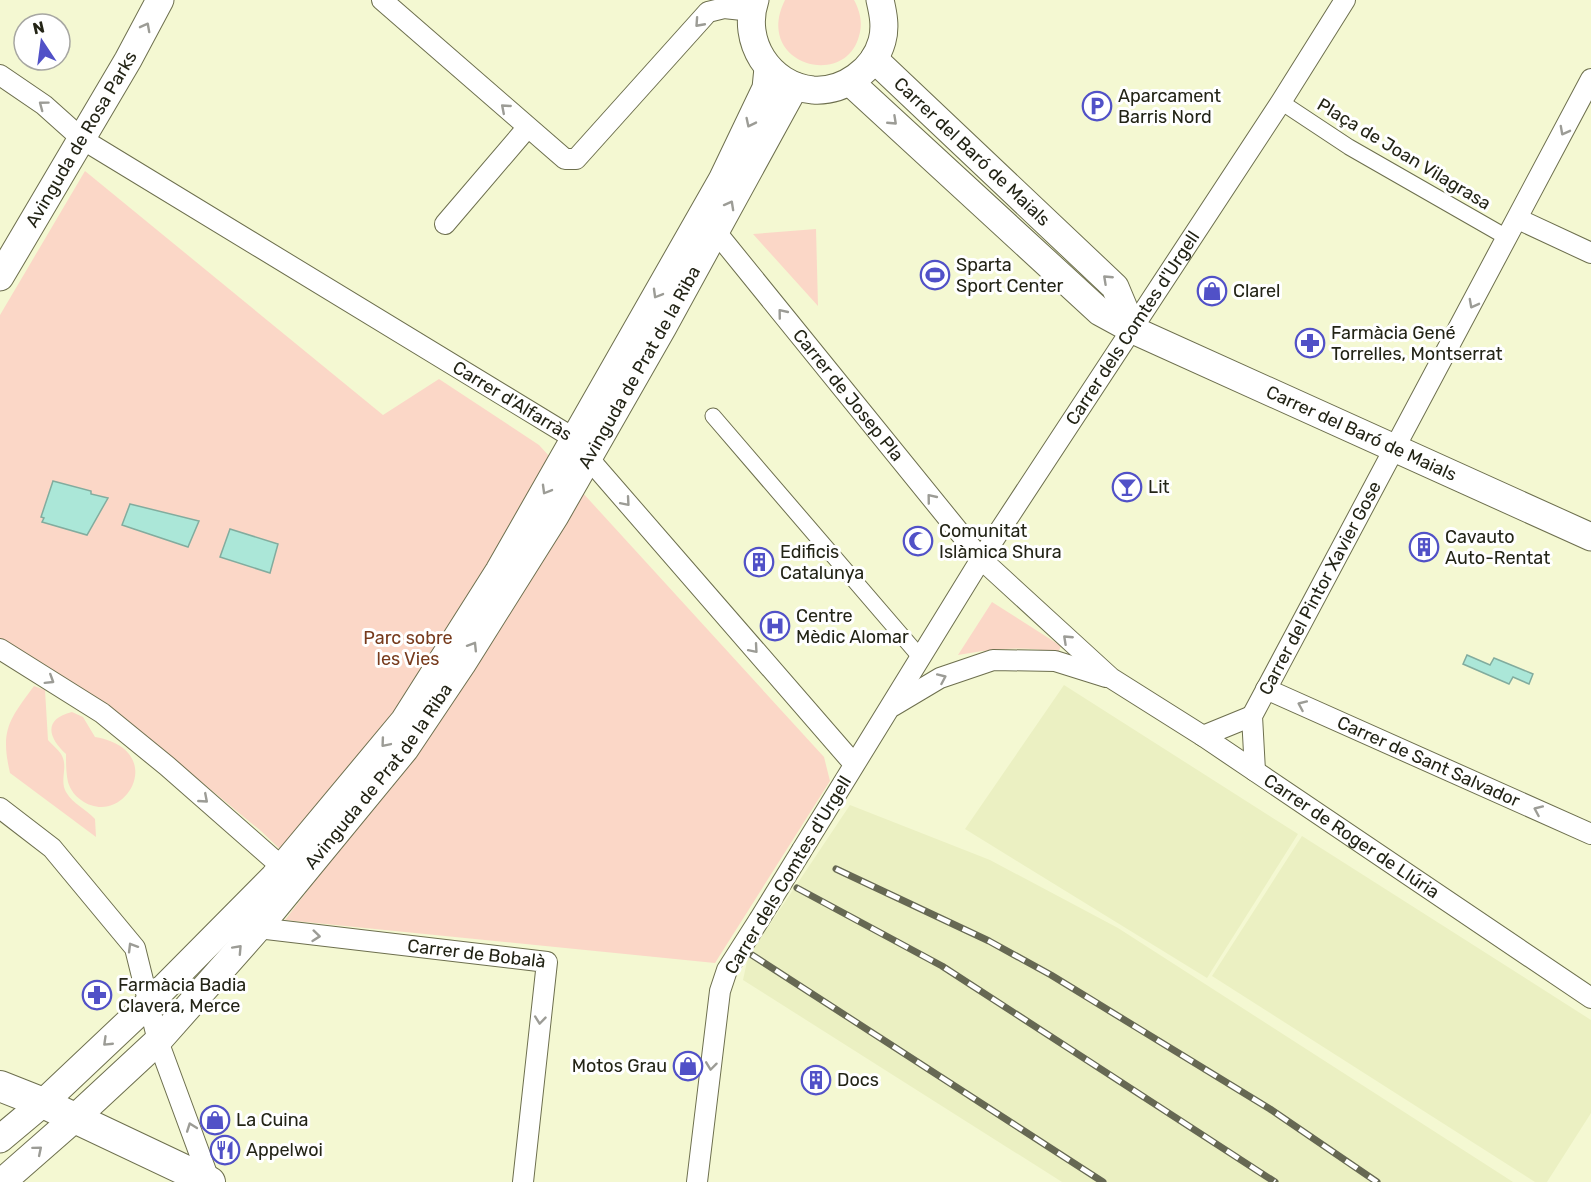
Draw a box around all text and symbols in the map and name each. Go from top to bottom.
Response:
north arrow [12,12,72,72]
one-way arrow [695,16,706,27]
text: N [31,17,46,38]
one-way arrow [139,22,150,33]
street label: Avinguda de Rosa Parks [21,47,142,231]
street label: Carrer del Baró de Maials [889,73,1055,231]
place label: Aparcament Barris Nord [1118,85,1221,128]
parking icon: Aparcament Barris Nord [1081,90,1113,122]
street label: Plaça de Joan Vilagrasa [1313,93,1495,215]
one-way arrow [38,101,49,112]
one-way arrow [501,104,512,115]
one-way arrow [886,114,897,125]
one-way arrow [746,117,758,128]
one-way arrow [1560,125,1571,135]
one-way arrow [723,201,735,211]
street label: Carrer dels Comtes d'Urgell [1061,227,1204,429]
place label: Sparta Sport Center [956,254,1064,297]
sports icon: Sparta Sport Center [919,259,951,291]
street label: Avinguda de Prat de la Riba [573,262,705,472]
one-way arrow [1103,275,1113,286]
shop icon: Clarel [1196,275,1228,307]
place label: Clarel [1233,280,1280,302]
one-way arrow [653,288,665,299]
one-way arrow [1469,297,1480,308]
one-way arrow [778,309,789,320]
place label: Farmàcia Gené Torrelles, Montserrat [1331,322,1503,365]
street label: Carrer de Josep Pla [788,325,908,466]
pharmacy icon: Farmàcia Gené Torrelles, Montserrat [1294,327,1326,359]
street label: Carrer d'Alfarràs [449,356,576,446]
street label: Carrer del Baró de Maials [1263,381,1460,486]
bar icon: Lit [1111,471,1143,503]
place label: Lit [1148,476,1170,498]
street label: Carrer del Pintor Xavier Gose [1254,477,1386,699]
one-way arrow [542,484,553,494]
one-way arrow [927,493,938,504]
one-way arrow [619,495,630,506]
place label: Comunitat Islàmica Shura [939,520,1062,563]
mosque icon: Comunitat Islàmica Shura [902,525,934,557]
place label: Cavauto Auto-Rentat [1445,526,1550,569]
building icon: Cavauto Auto-Rentat [1408,531,1440,563]
place label: Edificis Catalunya [780,541,864,584]
building icon: Edificis Catalunya [743,546,775,578]
place label: Centre Mèdic Alomar [796,605,909,648]
hospital icon: Centre Mèdic Alomar [759,610,791,642]
park label: Parc sobre les Vies [363,627,453,670]
one-way arrow [1064,635,1075,646]
one-way arrow [466,642,478,652]
one-way arrow [747,642,758,653]
one-way arrow [43,672,54,683]
one-way arrow [935,673,946,685]
street label: Avinguda de Prat de la Riba [300,679,457,874]
one-way arrow [1297,701,1308,713]
street label: Carrer de Sant Salvador [1334,711,1524,812]
one-way arrow [382,736,393,747]
street label: Carrer de Roger de Llúria [1259,769,1443,903]
street label: Carrer dels Comtes d'Urgell [720,772,856,978]
one-way arrow [197,792,208,803]
one-way arrow [1533,806,1544,818]
one-way arrow [311,929,320,942]
street label: Carrer de Bobalà [406,935,547,973]
one-way arrow [128,942,139,953]
one-way arrow [231,946,242,957]
place label: Farmàcia Badia Clavera, Merce [118,974,246,1017]
pharmacy icon: Farmàcia Badia Clavera, Merce [81,979,113,1011]
one-way arrow [534,1016,547,1025]
one-way arrow [104,1035,114,1046]
shop icon: Motos Grau [672,1050,704,1082]
place label: Motos Grau [572,1055,667,1077]
one-way arrow [706,1061,718,1071]
building icon: Docs [800,1064,832,1096]
place label: Docs [837,1069,879,1091]
shop icon: La Cuina [199,1104,231,1136]
place label: La Cuina [236,1109,309,1131]
one-way arrow [186,1122,198,1133]
restaurant icon: Appelwoi [209,1134,241,1166]
place label: Appelwoi [246,1139,323,1161]
one-way arrow [31,1146,42,1157]

